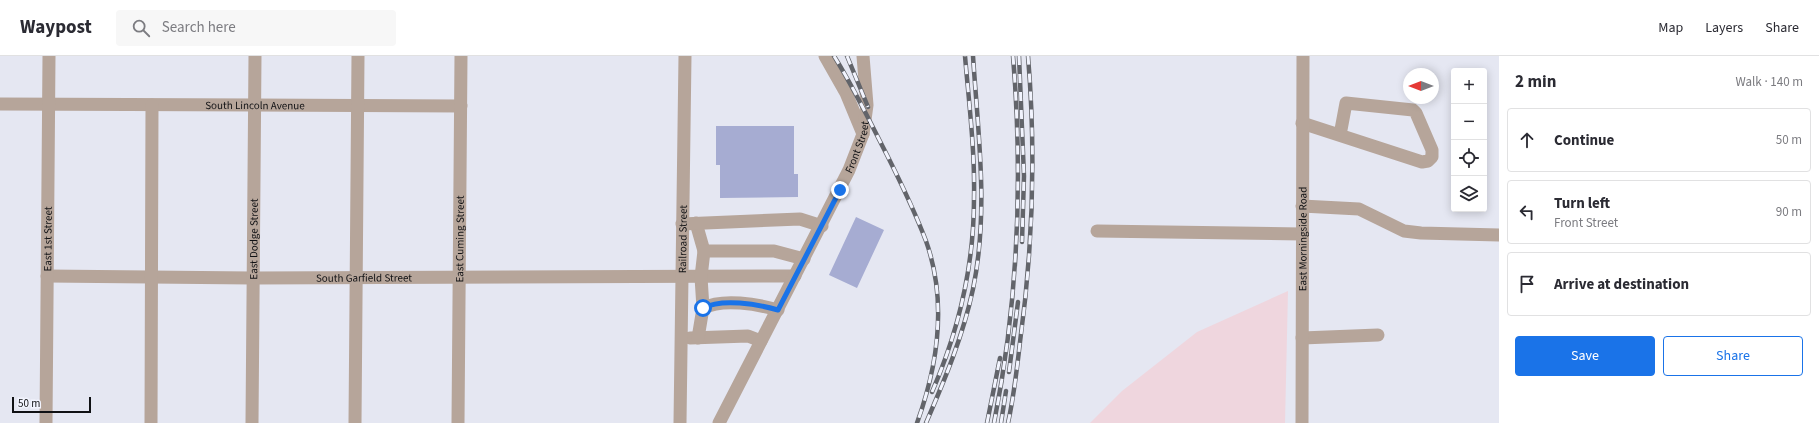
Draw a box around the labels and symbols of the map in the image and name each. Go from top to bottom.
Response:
north arrow [1403,68,1439,104]
street label: South Lincoln Avenue [205,98,305,113]
street label: Front Street [842,120,873,176]
route end [831,181,849,199]
street label: East Morningside Road [1295,187,1311,291]
street label: East Cuming Street [452,195,468,283]
street label: East Dodge Street [246,198,262,280]
street label: Railroad Street [675,204,691,273]
street label: East 1st Street [40,206,56,272]
street label: South Garfield Street [316,270,412,286]
route start [694,299,712,317]
scale bar [12,395,91,414]

